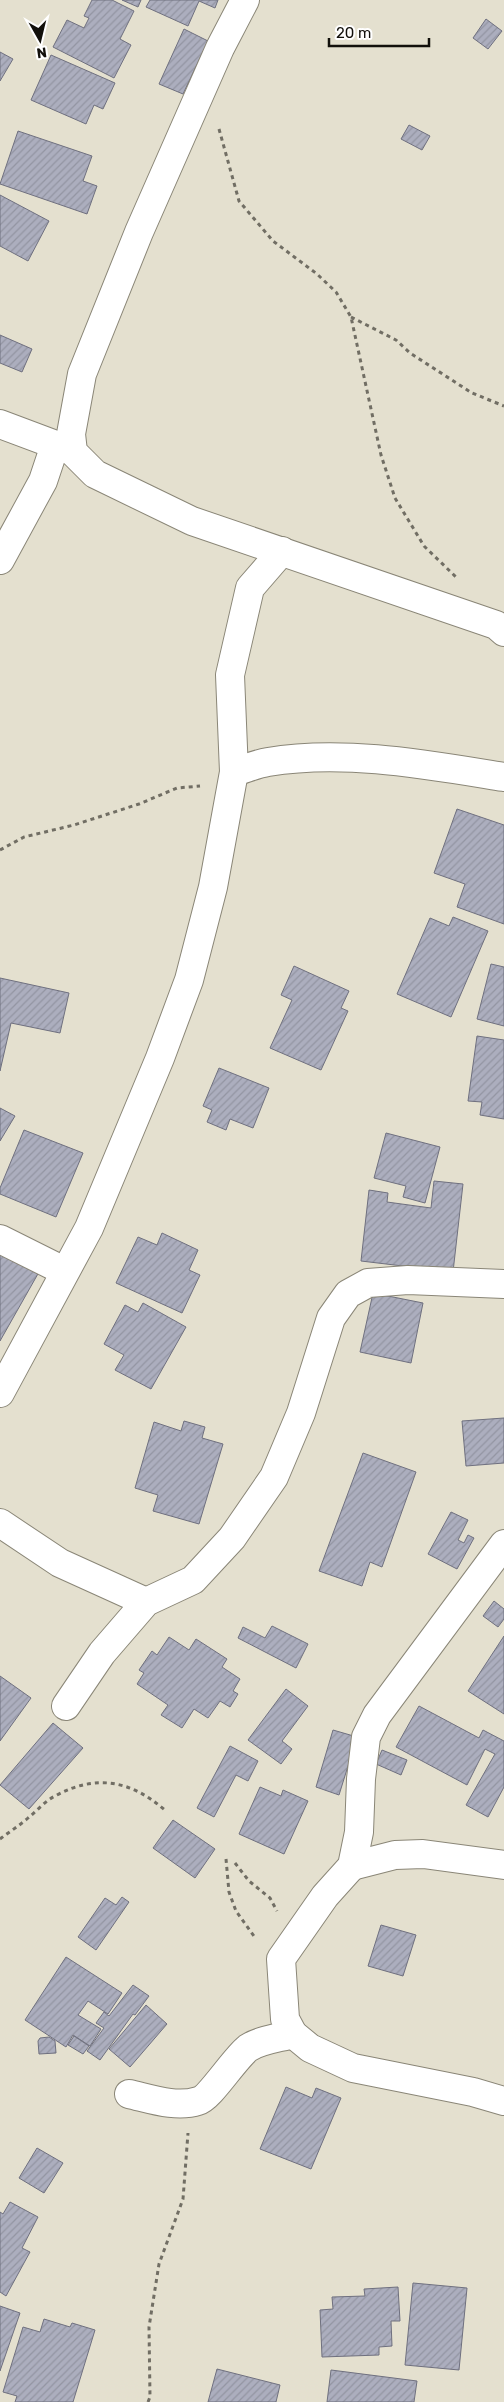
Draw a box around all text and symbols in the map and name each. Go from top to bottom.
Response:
north arrow [15,15,65,65]
scale bar [329,15,429,47]
text: 20 m [336,24,371,42]
text: N [36,43,48,61]

